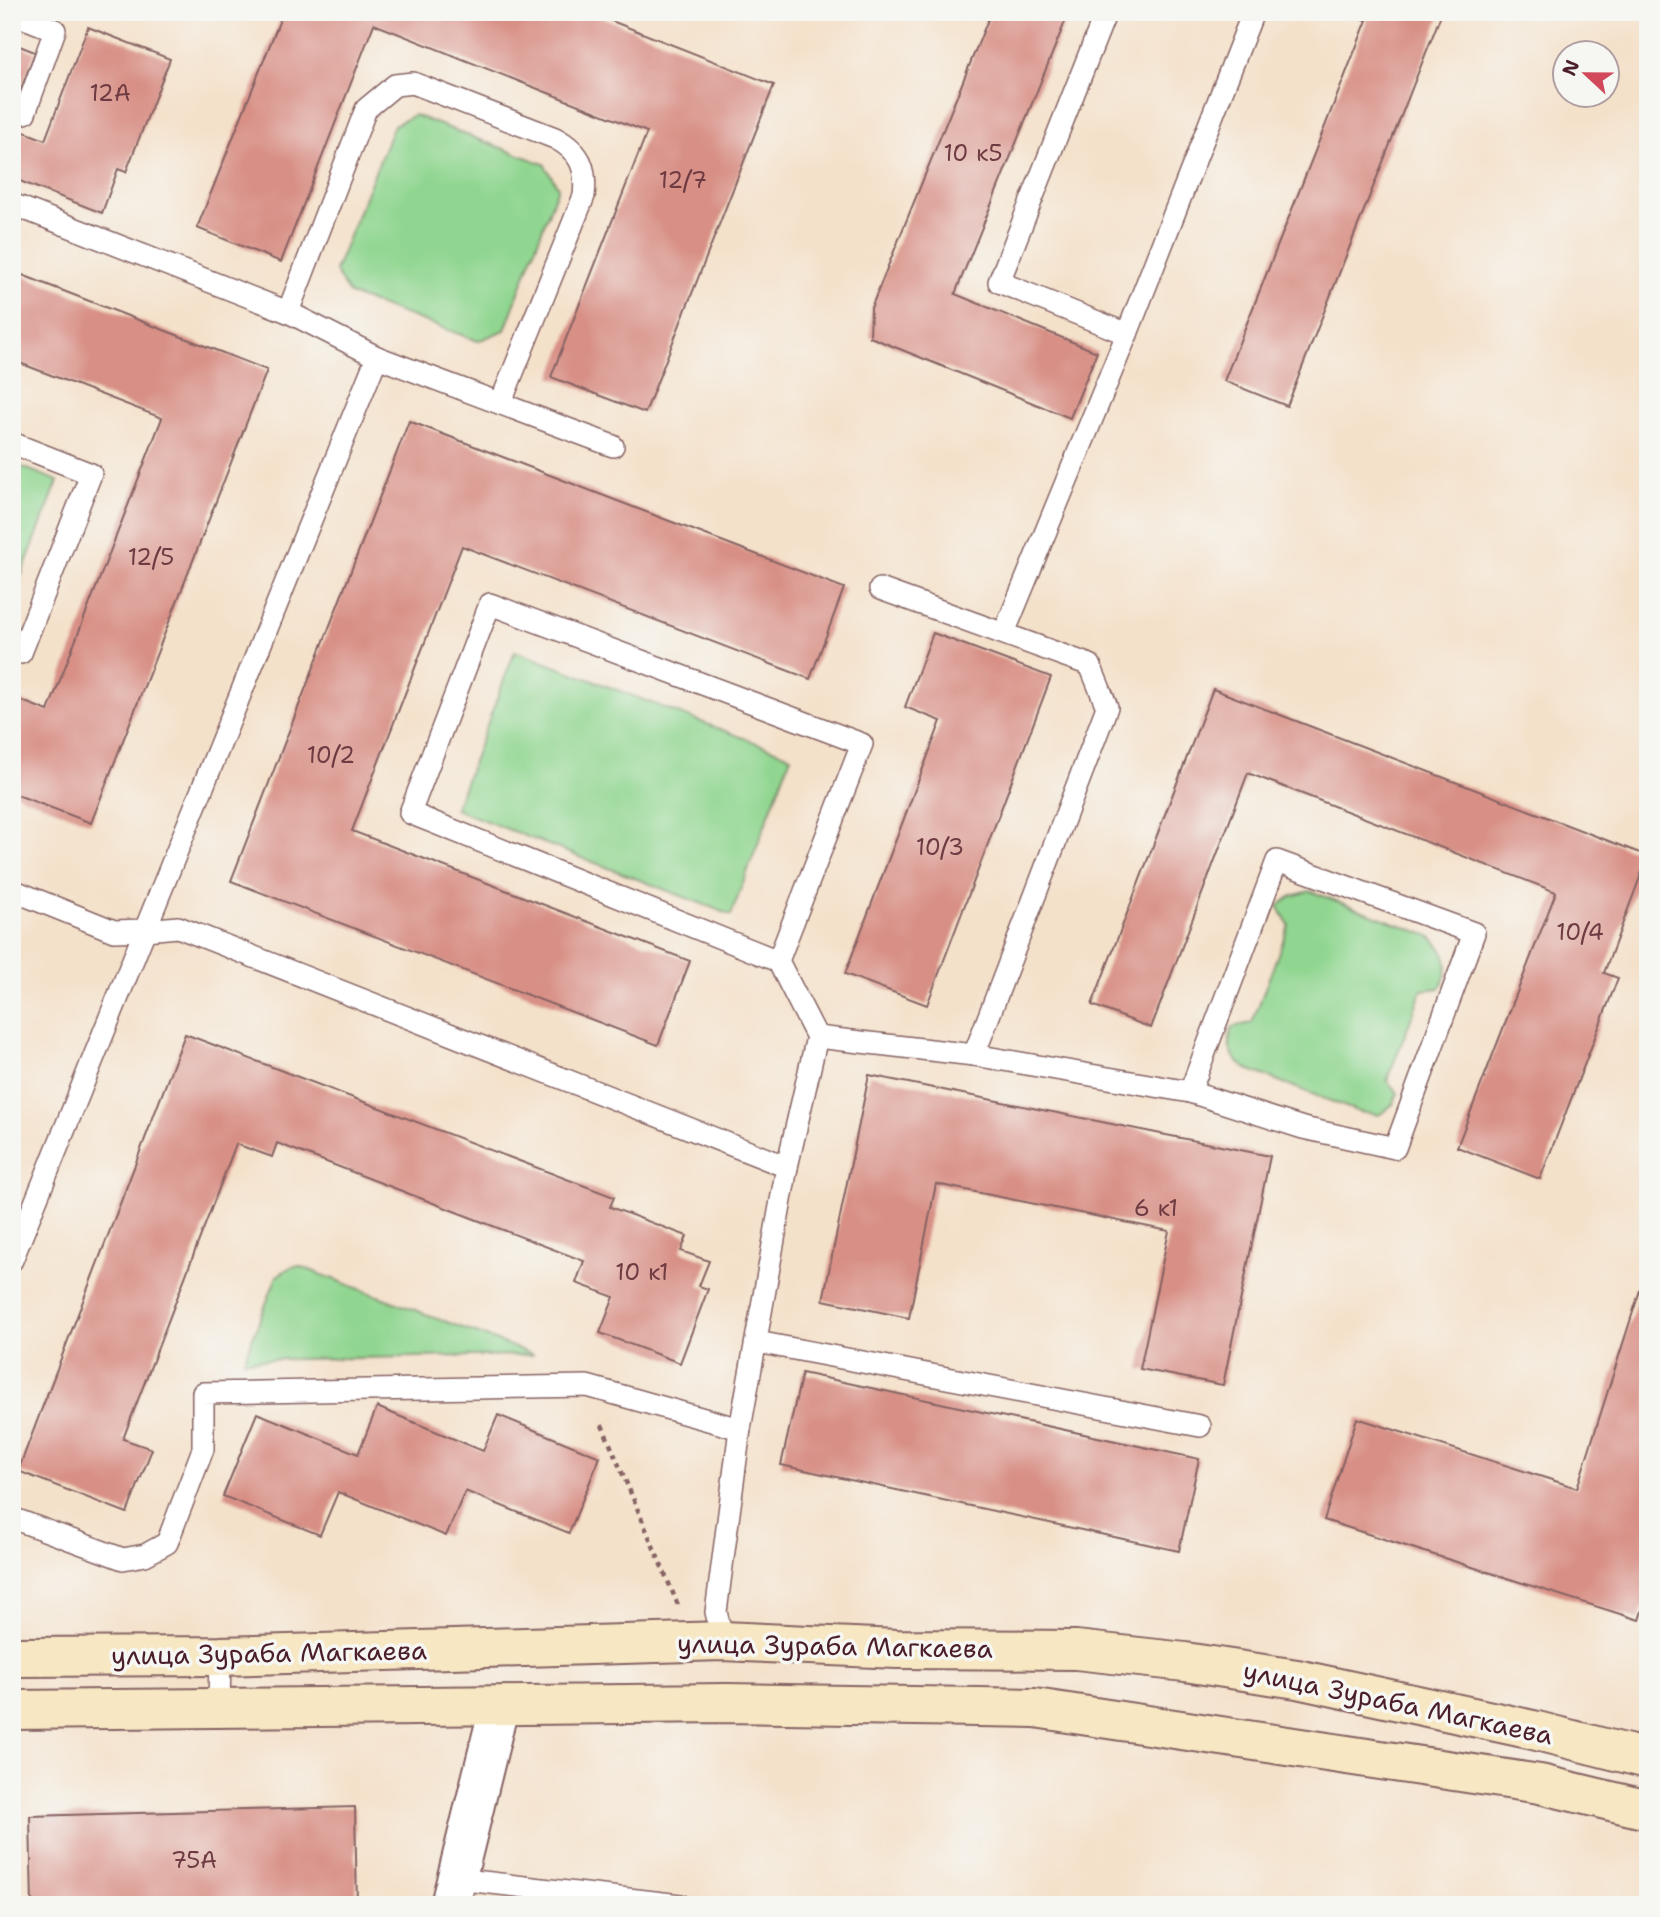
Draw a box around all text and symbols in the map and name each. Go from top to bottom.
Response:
north arrow [1552,38,1622,108]
text: N [1556,56,1585,79]
house number: 12А [89,78,131,108]
house number: 10 к5 [943,138,1003,168]
house number: 12/7 [659,165,707,195]
house number: 12/5 [128,542,174,572]
house number: 10/2 [307,740,355,770]
house number: 10/3 [916,832,964,862]
house number: 10/4 [1556,917,1604,947]
house number: 6 к1 [1134,1193,1178,1223]
house number: 10 к1 [615,1257,669,1287]
street label: улица Зураба Магкаева [677,1625,993,1666]
street label: улица Зураба Магкаева [111,1632,427,1673]
street label: улица Зураба Магкаева [1240,1653,1556,1752]
house number: 75А [171,1845,217,1875]

